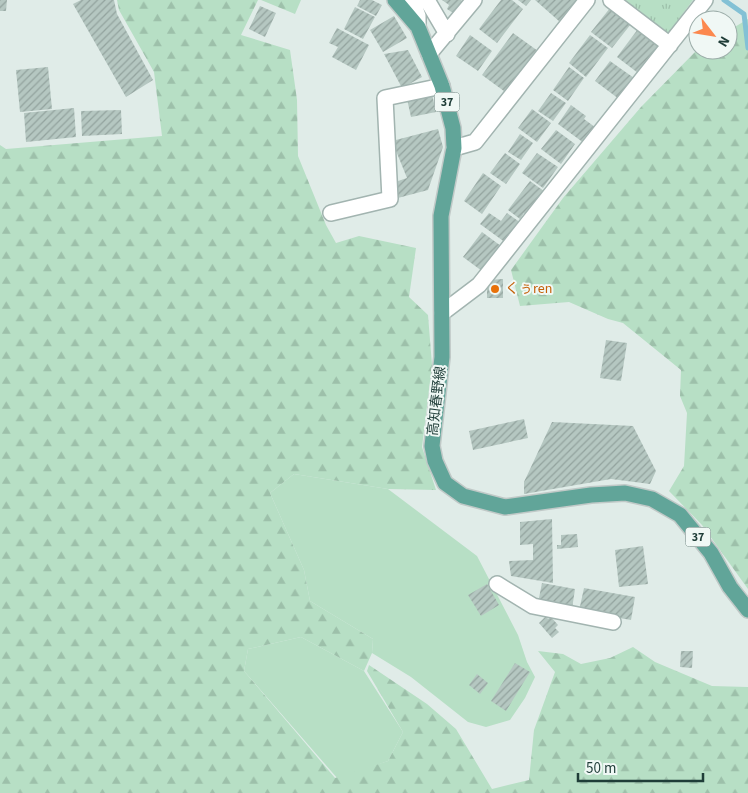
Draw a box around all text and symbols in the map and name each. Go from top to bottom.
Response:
north arrow [688,10,738,60]
text: N [712,32,734,50]
road number: 37 [434,92,460,111]
place label: くぅren [505,279,552,299]
marker: くぅren [489,283,501,295]
street label: 高知春野線 [423,365,451,437]
road number: 37 [686,528,710,546]
scale bar [578,750,703,782]
text: 50 m [586,758,616,779]

